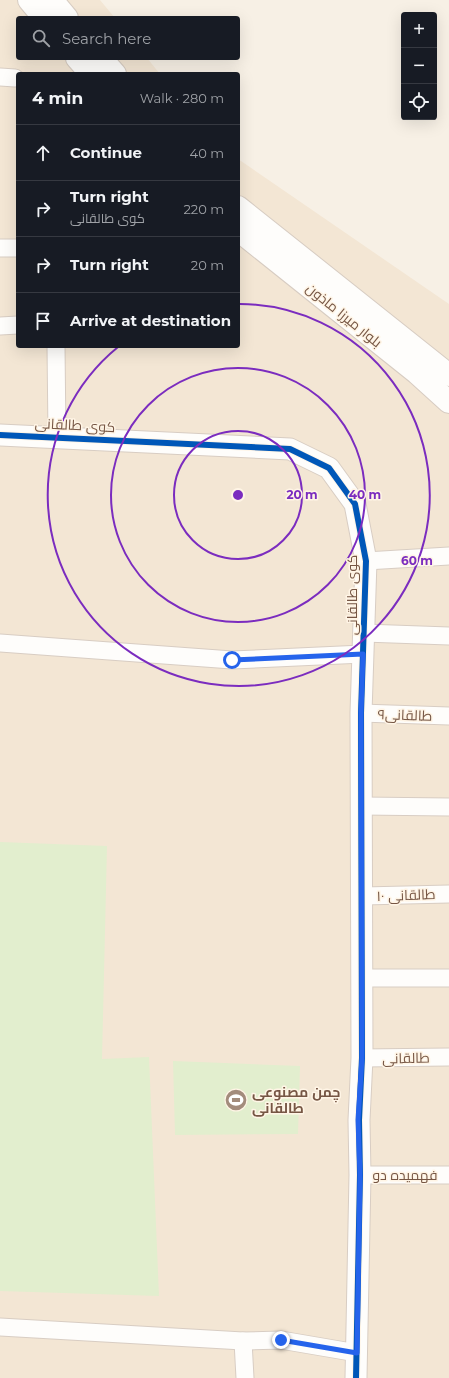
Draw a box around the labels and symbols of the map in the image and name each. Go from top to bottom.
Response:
street label: بلوار میرزا ماذون [302,279,386,351]
street label: کوی طالقانی [34,414,116,436]
text: 20 m [286,487,318,502]
text: 40 m [349,487,381,502]
centre of rings [231,488,245,502]
text: 60 m [401,553,433,568]
street label: کوی طالقانی [343,555,361,635]
route start [223,651,241,669]
street label: طالقانی۹ [377,705,433,725]
street label: طالقانی ۱۰ [376,885,436,905]
street label: طالقانی [382,1049,430,1067]
place label: چمن مصنوعی طالقانی [252,1083,340,1117]
sports icon: چمن مصنوعی طالقانی [223,1087,249,1113]
street label: فهمیده دو [372,1166,438,1184]
route end [272,1331,290,1349]

